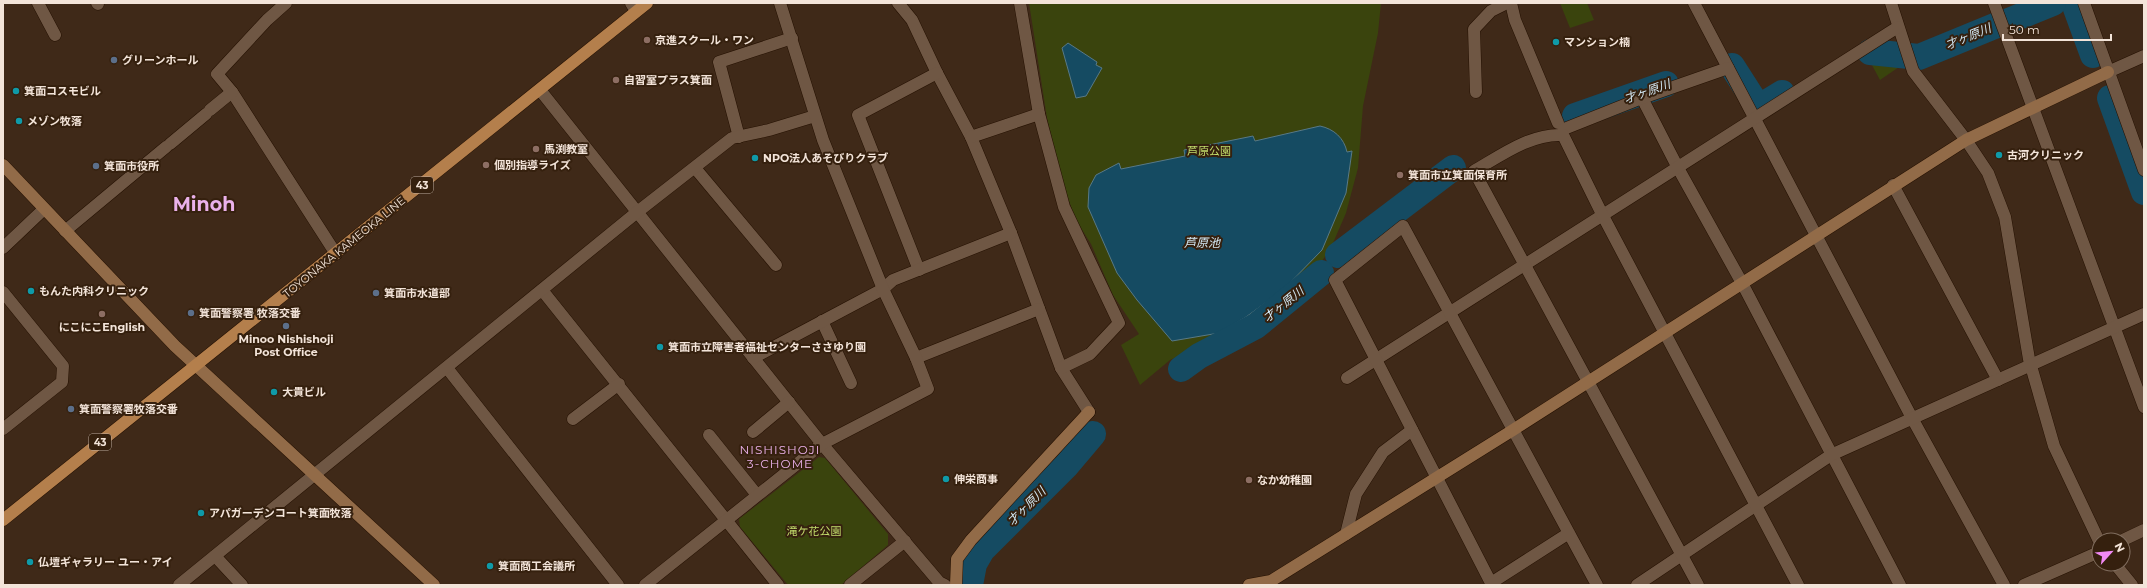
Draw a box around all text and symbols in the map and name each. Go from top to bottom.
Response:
scale bar [2003,16,2111,42]
water label: 才ヶ原川 [1943,19,1995,52]
text: 50 m [2009,22,2040,37]
place label: 京進スクール・ワン [655,33,754,47]
marker: 京進スクール・ワン [642,35,652,45]
place label: マンション楠 [1564,35,1630,49]
marker: マンション楠 [1551,37,1561,47]
place label: グリーンホール [122,53,198,67]
marker: グリーンホール [109,55,119,65]
place label: 自習室プラス箕面 [624,73,712,87]
marker: 自習室プラス箕面 [611,75,621,85]
water label: 才ヶ原川 [1622,75,1674,106]
place label: 箕面コスモビル [24,84,101,98]
marker: 箕面コスモビル [11,86,21,96]
place label: メゾン牧落 [27,114,82,128]
marker: メゾン牧落 [14,116,24,126]
place label: 馬渕教室 [544,142,588,156]
marker: 馬渕教室 [531,144,541,154]
park label: 芦原公園 [1187,144,1231,158]
place label: 古河クリニック [2007,148,2084,162]
marker: 古河クリニック [1994,150,2004,160]
place label: NPO法人あそびりクラブ [763,151,888,165]
marker: NPO法人あそびりクラブ [750,153,760,163]
place label: 個別指導ライズ [494,158,571,172]
place label: 箕面市役所 [104,159,159,173]
marker: 個別指導ライズ [481,160,491,170]
marker: 箕面市役所 [91,161,101,171]
place label: 箕面市立箕面保育所 [1408,168,1507,182]
marker: 箕面市立箕面保育所 [1395,170,1405,180]
road number: 43 [411,177,433,193]
district label: Minoh [173,193,235,216]
street label: TOYONAKA KAMEOKA LINE [280,193,408,301]
water label: 芦原池 [1184,235,1221,250]
water label: 才ヶ原川 [1260,282,1308,325]
place label: もんた内科クリニック [39,284,149,298]
marker: もんた内科クリニック [26,286,36,296]
place label: 箕面市水道部 [384,286,450,300]
marker: 箕面市水道部 [371,288,381,298]
place label: 箕面警察署 牧落交番 [199,306,301,320]
marker: 箕面警察署 牧落交番 [186,308,196,318]
marker: にこにこEnglish [97,309,107,319]
place label: にこにこEnglish [59,320,145,334]
marker: Minoo Nishishoji Post Office [281,321,291,331]
place label: Minoo Nishishoji Post Office [238,332,334,359]
place label: 箕面市立障害者福祉センターささゆり園 [668,340,866,354]
marker: 箕面市立障害者福祉センターささゆり園 [655,342,665,352]
place label: 大貴ビル [282,385,326,399]
marker: 大貴ビル [269,387,279,397]
place label: 箕面警察署牧落交番 [79,402,178,416]
marker: 箕面警察署牧落交番 [66,404,76,414]
road number: 43 [89,434,111,450]
district label: NISHISHOJI 3-CHOME [740,442,820,471]
place label: 伸栄商事 [954,472,998,486]
place label: なか幼稚園 [1257,473,1312,487]
marker: 伸栄商事 [941,474,951,484]
marker: なか幼稚園 [1244,475,1254,485]
water label: 才ヶ原川 [1004,482,1050,528]
place label: アパガーデンコート箕面牧落 [209,506,352,520]
marker: アパガーデンコート箕面牧落 [196,508,206,518]
park label: 滝ケ花公園 [787,524,842,538]
north arrow [2091,532,2131,572]
text: N [2112,540,2128,555]
place label: 仏壇ギャラリー ユー・アイ [38,555,173,569]
marker: 仏壇ギャラリー ユー・アイ [25,557,35,567]
place label: 箕面商工会議所 [498,559,575,573]
marker: 箕面商工会議所 [485,561,495,571]

